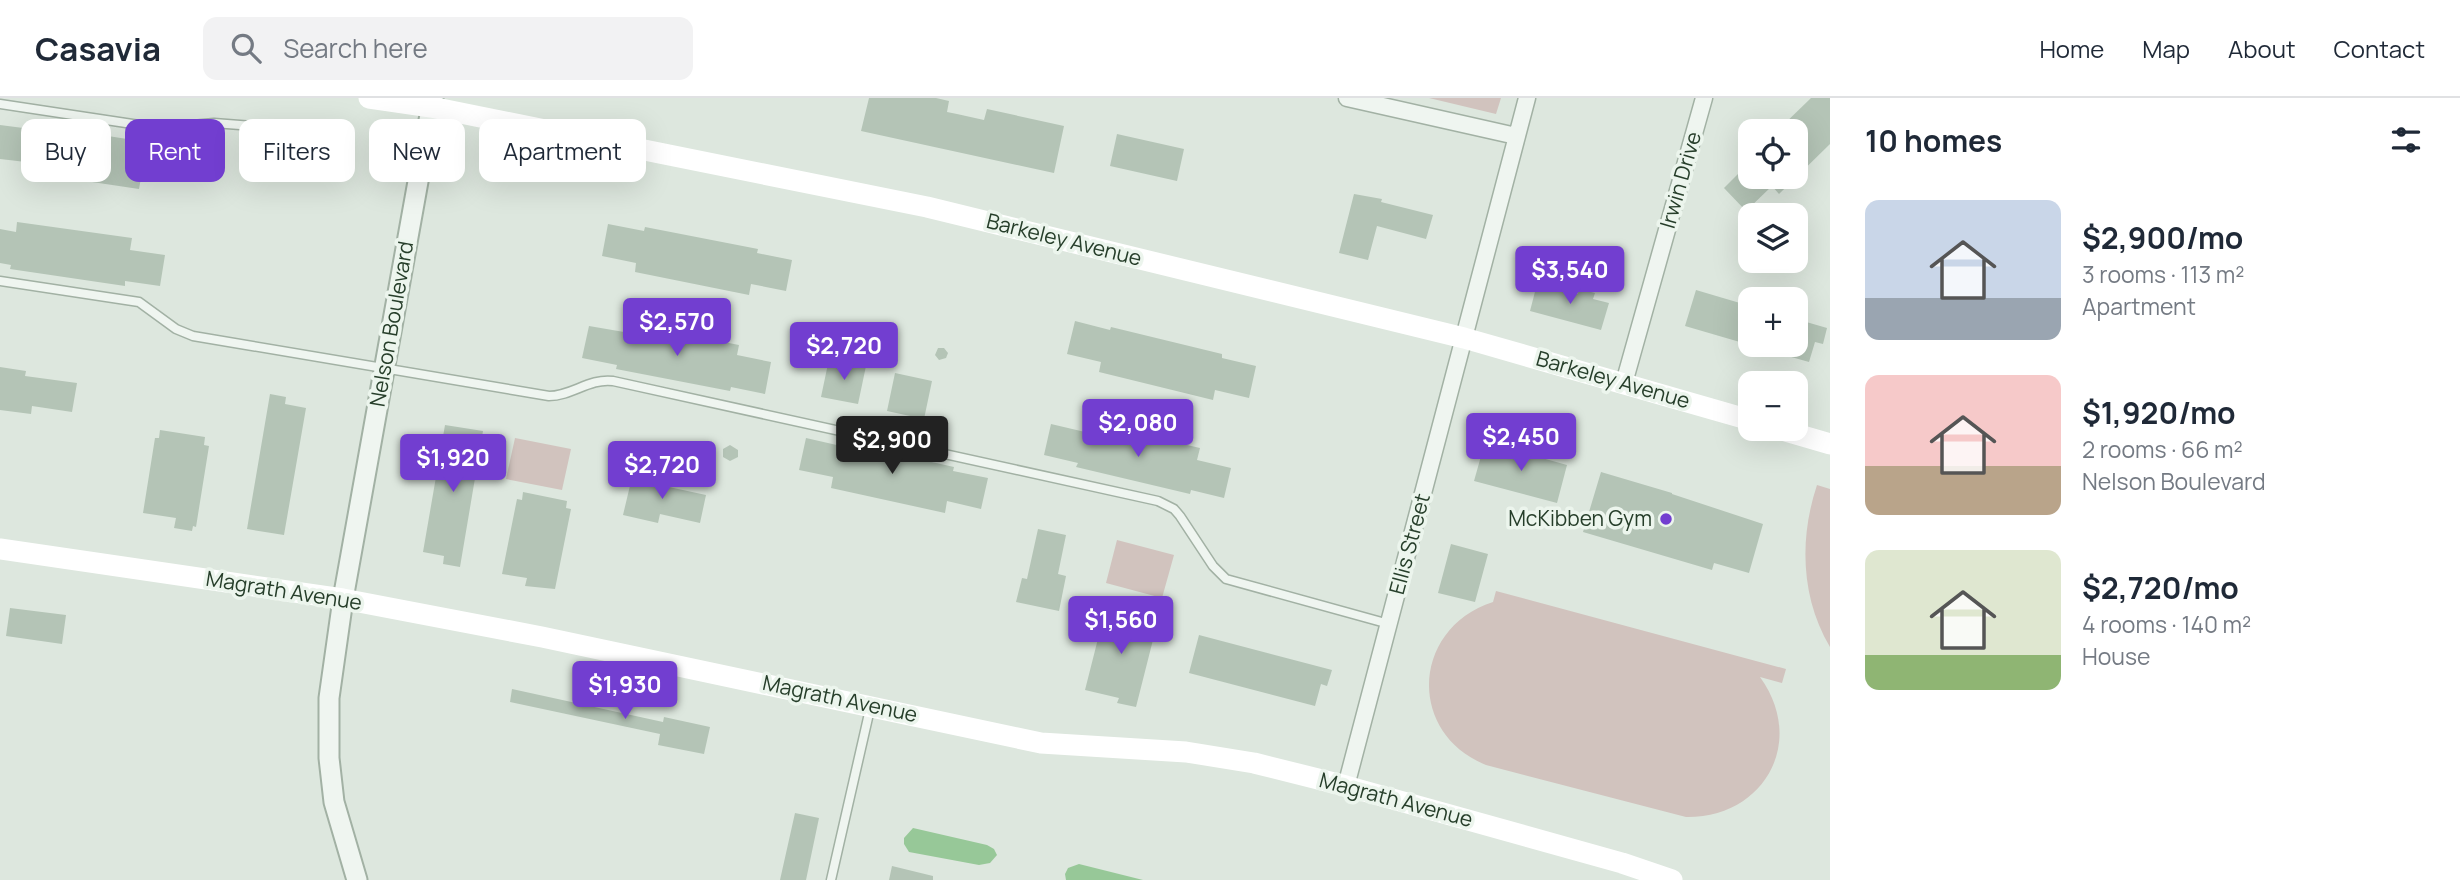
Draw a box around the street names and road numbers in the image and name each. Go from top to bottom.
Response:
street label: Irwin Drive [1653,128,1707,231]
street label: Barkeley Avenue [984,206,1145,272]
street label: Nelson Boulevard [363,239,419,409]
street label: Barkeley Avenue [1533,344,1693,414]
street label: Ellis Street [1382,490,1436,597]
street label: Magrath Avenue [204,564,364,616]
street label: Magrath Avenue [760,668,920,728]
street label: Magrath Avenue [1317,765,1476,833]

